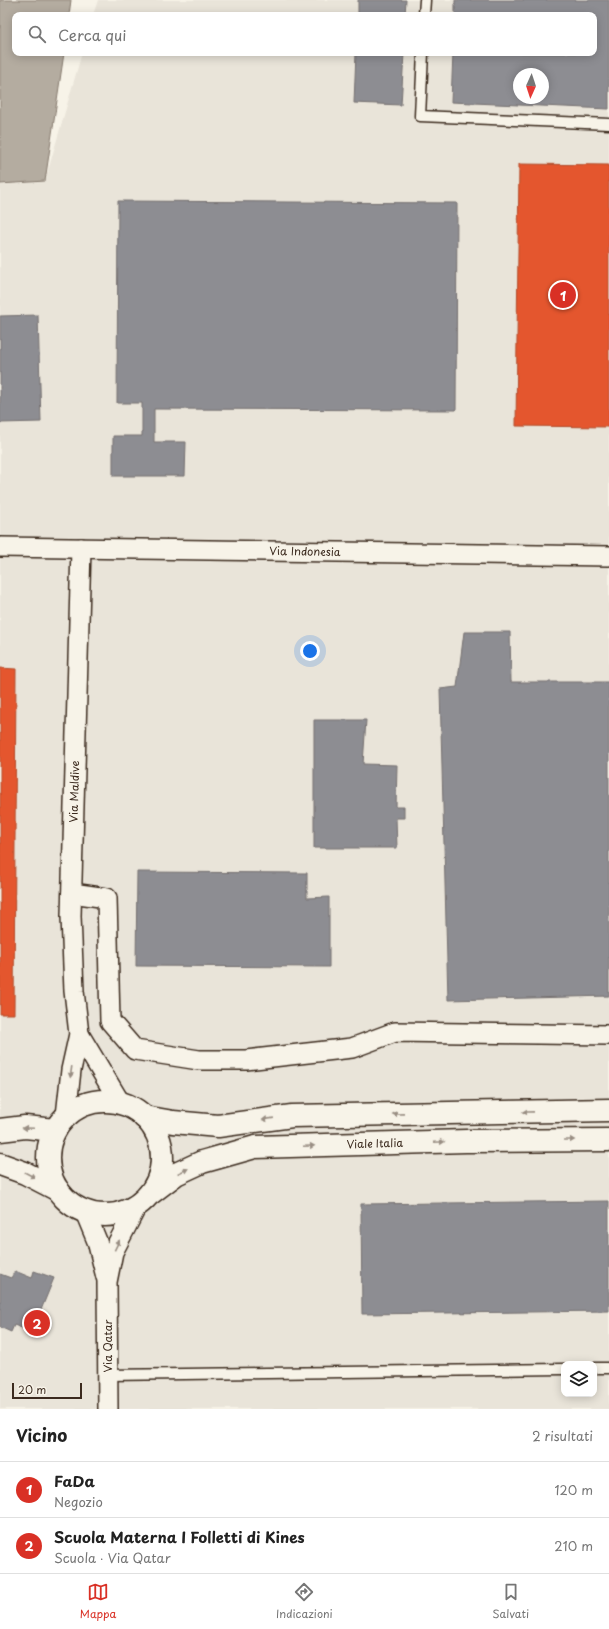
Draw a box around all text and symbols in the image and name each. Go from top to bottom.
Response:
search box [12,12,597,56]
icon: search [26,23,48,45]
text: Cerca qui [58,23,126,46]
north arrow [513,68,549,104]
pin: 1 [550,280,576,310]
street label: Via Indonesia [269,542,341,560]
your location [300,641,320,661]
street label: Via Maldive [65,760,83,823]
one-way arrow [68,1066,74,1078]
one-way arrow [521,1109,534,1115]
one-way arrow [391,1111,404,1117]
one-way arrow [262,1116,274,1122]
one-way arrow [22,1124,34,1131]
street label: Viale Italia [346,1134,404,1152]
one-way arrow [563,1137,576,1143]
one-way arrow [433,1139,446,1145]
one-way arrow [303,1142,315,1149]
one-way arrow [177,1168,189,1174]
one-way arrow [24,1172,35,1179]
one-way arrow [114,1239,120,1250]
pin: 2 [24,1308,50,1338]
street label: Via Qatar [99,1319,116,1373]
map controls [561,1361,597,1397]
button: layers [561,1361,597,1397]
scale bar [12,1381,82,1400]
text: 20 m [18,1381,46,1398]
text: Vicino [16,1422,67,1448]
text: 2 risultati [532,1426,593,1445]
text: FaDa [54,1469,95,1492]
text: 1 [26,1480,32,1499]
text: 120 m [554,1480,593,1499]
text: Negozio [54,1492,103,1511]
text: Scuola Materna I Folletti di Kines [54,1525,305,1548]
text: 2 [24,1536,34,1555]
text: 210 m [554,1536,593,1555]
text: Scuola · Via Qatar [54,1548,171,1567]
tab: Mappa [80,1581,116,1622]
tab: Indicazioni [276,1581,333,1622]
tab: Salvati [492,1581,529,1622]

